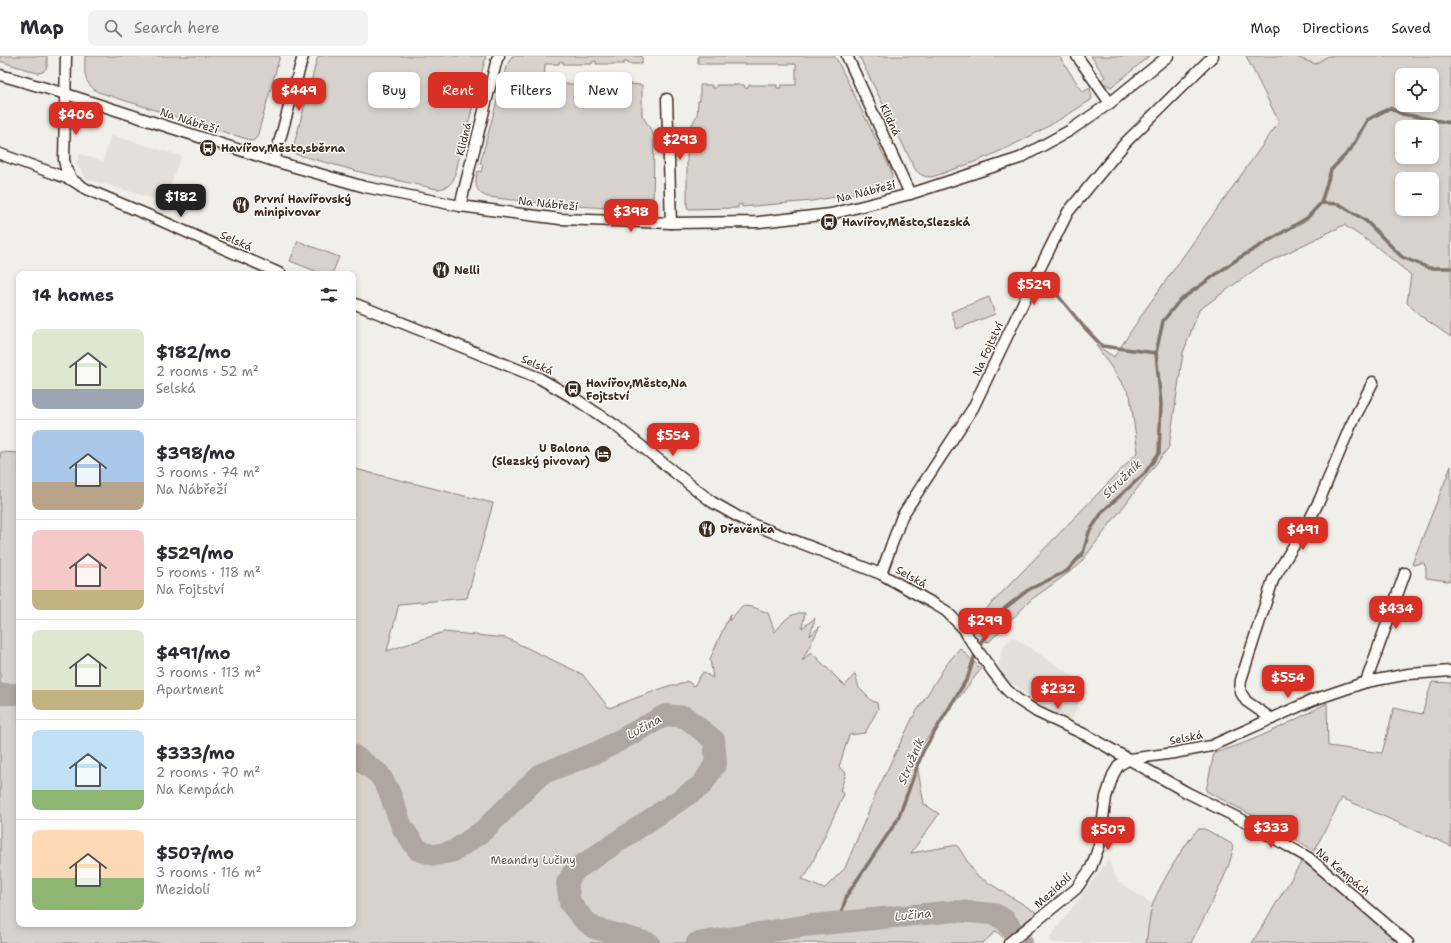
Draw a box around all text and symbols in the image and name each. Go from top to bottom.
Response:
search box [88,10,368,46]
text: Map [20,15,64,40]
icon: search [102,17,124,39]
text: Search here [134,18,220,38]
text: Map [1251,19,1281,37]
text: Directions [1303,19,1369,37]
text: Saved [1391,19,1431,37]
map controls [1395,68,1439,216]
button: locate [1395,68,1439,112]
chip: Buy [368,72,420,108]
chip: Rent [428,72,488,108]
chip: Filters [496,72,566,108]
chip: New [574,72,632,108]
pin: $449 [275,78,323,112]
text: $449 [281,82,317,99]
pin: $406 [52,102,100,136]
street label: Klidná [876,102,904,139]
street label: Na Nábřeží [158,105,220,137]
text: $406 [58,106,94,123]
button: + [1395,120,1439,164]
street label: Klidná [453,121,475,157]
pin: $293 [656,127,704,161]
text: $293 [662,131,698,148]
bus stop icon: Havířov,Město,sběrna [198,138,218,158]
place label: Havířov,Město,sběrna [221,141,346,156]
button: − [1395,172,1439,216]
street label: Na Nábřeží [835,177,897,207]
pin: $182 [157,184,205,218]
text: $182 [165,188,197,205]
place label: První Havířovský minipivovar [254,192,352,220]
street label: Na Nábřeží [517,193,579,215]
restaurant icon: První Havířovský minipivovar [231,195,251,215]
pin: $398 [607,199,655,233]
text: $398 [613,203,649,220]
bus stop icon: Havířov,Město,Slezská [819,212,839,232]
place label: Havířov,Město,Slezská [842,215,971,230]
street label: Selská [218,227,254,255]
restaurant icon: Nelli [431,260,451,280]
place label: Nelli [454,263,480,278]
pin: $529 [1010,272,1058,306]
text: $529 [1017,276,1051,293]
text: 14 homes [32,284,114,306]
icon: filters [318,284,340,306]
street label: Na Fojtství [969,320,1007,378]
text: $182/mo [156,341,231,363]
icon: home [64,345,112,393]
street label: Selská [519,351,555,379]
text: 2 rooms · 52 m² [156,363,259,380]
place label: Havířov,Město,Na Fojtství [586,376,687,404]
bus stop icon: Havířov,Město,Na Fojtství [563,379,583,399]
text: Selská [156,380,196,397]
pin: $554 [649,423,697,457]
text: $554 [656,427,690,444]
place label: U Balona (Slezský pivovar) [492,441,590,469]
text: $398/mo [156,442,235,464]
hotel icon: U Balona (Slezský pivovar) [593,444,613,464]
icon: home [64,446,112,494]
water label: Stružník [1099,456,1145,502]
text: 3 rooms · 74 m² [156,464,260,481]
text: Na Nábřeží [156,481,227,498]
pin: $491 [1279,517,1327,551]
restaurant icon: Dřevěnka [697,519,717,539]
text: $491 [1287,521,1319,538]
place label: Dřevěnka [720,522,775,537]
text: $529/mo [156,542,234,564]
icon: home [64,546,112,594]
street label: Selská [893,562,929,592]
text: 5 rooms · 118 m² [156,564,261,581]
text: Na Fojtství [156,581,224,598]
pin: $434 [1372,596,1420,630]
text: $434 [1378,600,1414,617]
pin: $299 [961,608,1009,642]
text: $299 [967,612,1003,629]
text: $491/mo [156,642,231,664]
icon: home [64,646,112,694]
text: 3 rooms · 113 m² [156,664,261,681]
pin: $554 [1264,665,1312,699]
text: $554 [1271,669,1305,686]
pin: $232 [1034,676,1082,710]
text: $232 [1040,680,1076,697]
text: Apartment [156,681,224,698]
water label: Lučina [624,711,664,743]
street label: Selská [1168,727,1204,749]
water label: Stružník [894,735,928,787]
text: $333/mo [156,742,235,764]
icon: home [64,746,112,794]
text: 2 rooms · 70 m² [156,764,260,781]
text: Na Kempách [156,781,234,798]
pin: $333 [1247,815,1295,849]
pin: $507 [1084,817,1132,851]
text: $333 [1253,819,1289,836]
text: $507 [1091,821,1126,838]
text: $507/mo [156,842,234,864]
street label: Na Kempách [1313,845,1373,899]
icon: home [64,846,112,894]
park label: Meandry Lučiny [490,853,576,868]
text: 3 rooms · 116 m² [156,864,262,881]
street label: Mezidolí [1031,870,1075,912]
text: Mezidolí [156,881,210,898]
water label: Lučina [894,905,932,925]

